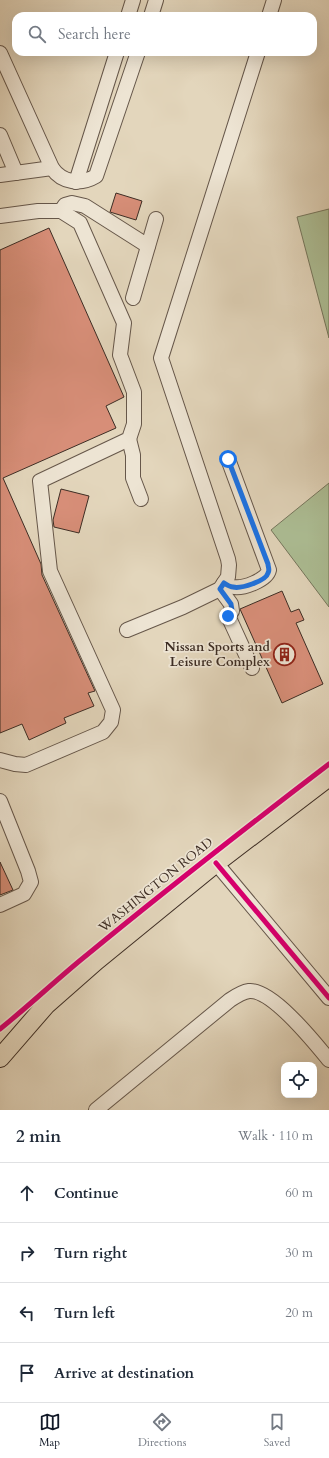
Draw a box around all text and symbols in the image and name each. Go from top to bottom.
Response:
search box [12,12,317,56]
icon: search [26,23,48,45]
text: Search here [58,24,131,44]
route start [219,450,237,468]
route end [219,607,237,625]
place label: Nissan Sports and Leisure Complex [165,638,271,671]
building icon: Nissan Sports and Leisure Complex [272,641,298,667]
street label: WASHINGTON ROAD [94,833,217,937]
map controls [281,1062,317,1098]
button: locate [281,1062,317,1098]
text: 2 min [16,1125,61,1148]
text: Walk · 110 m [238,1127,313,1145]
icon: ahead [16,1182,38,1204]
text: Continue [54,1183,119,1203]
text: 60 m [285,1184,313,1202]
icon: right [16,1242,38,1264]
text: Turn right [54,1243,127,1263]
text: 30 m [285,1244,313,1262]
icon: left [16,1302,38,1324]
text: Turn left [54,1303,115,1323]
text: 20 m [285,1304,313,1322]
icon: arrive [16,1362,38,1384]
text: Arrive at destination [54,1363,194,1383]
tab: Map [39,1411,61,1450]
tab: Directions [138,1411,186,1450]
tab: Saved [264,1411,290,1450]

